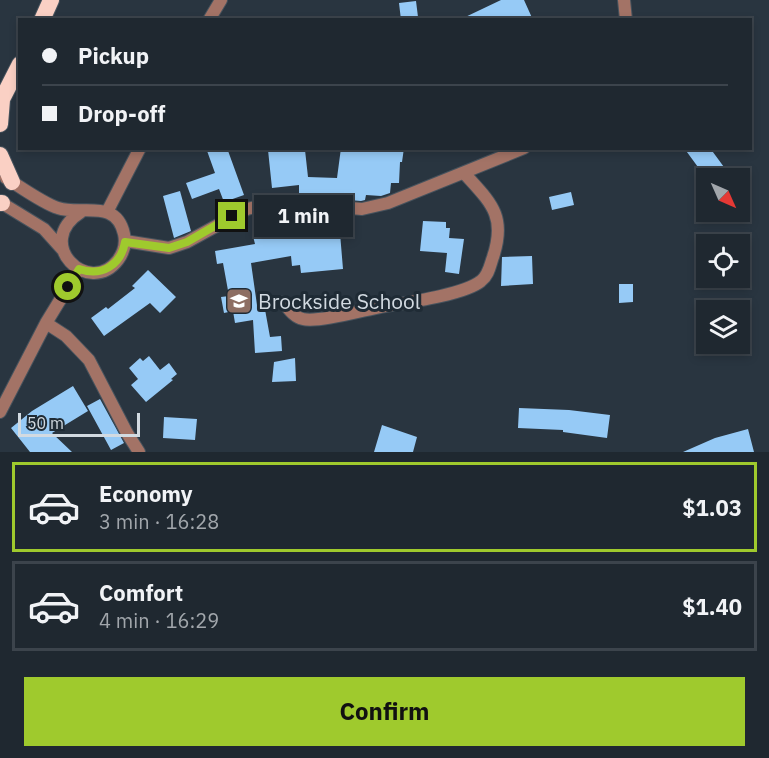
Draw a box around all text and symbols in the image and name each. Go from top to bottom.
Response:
text: Pickup [78,41,149,70]
text: Drop-off [78,99,165,128]
north arrow [696,168,750,222]
map controls [696,168,750,354]
callout: 1 min [253,195,352,237]
route end [218,202,245,229]
text: 1 min [277,202,330,229]
button: locate [696,234,750,288]
route start [54,273,81,300]
school or university icon: Brockside School [224,286,254,316]
place label: Brockside School [258,287,421,315]
button: layers [696,300,750,354]
scale bar [18,410,140,438]
text: 50 m [27,413,64,433]
text: Economy [99,479,193,508]
icon: car [27,480,81,534]
text: $1.03 [682,493,742,522]
text: 3 min · 16:28 [99,508,219,535]
text: Comfort [99,578,183,607]
icon: car [27,579,81,633]
text: $1.40 [682,592,742,621]
text: 4 min · 16:29 [99,607,219,634]
button: Confirm [24,677,745,746]

